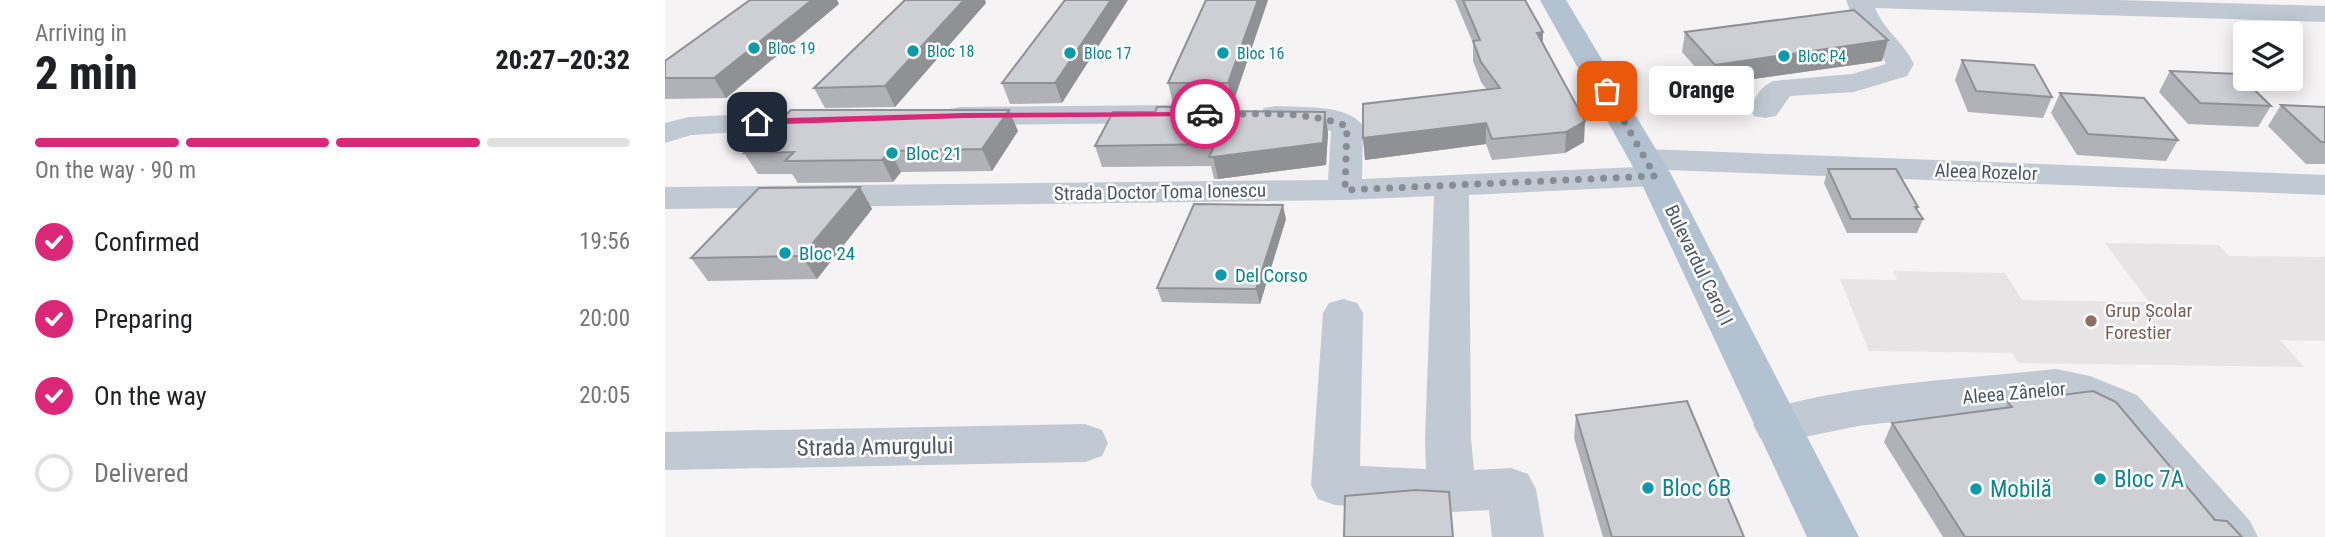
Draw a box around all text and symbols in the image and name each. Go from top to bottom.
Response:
text: Arriving in [35,20,127,47]
map controls [2233,21,2303,91]
button: layers [2233,21,2303,91]
place label: Bloc 19 [768,39,815,58]
marker: Bloc 19 [746,40,762,56]
place label: Bloc 18 [927,42,974,61]
marker: Bloc 18 [905,43,921,59]
place label: Bloc 17 [1084,44,1131,63]
place label: Bloc 16 [1237,44,1284,63]
text: 20:27–20:32 [496,45,630,75]
marker: Bloc 17 [1062,45,1078,61]
marker: Bloc 16 [1215,45,1231,61]
text: 2 min [35,46,138,100]
place label: Bloc P4 [1798,47,1846,66]
marker: Bloc P4 [1776,48,1792,64]
pin [1577,61,1637,121]
callout: Orange [1649,66,1754,116]
icon: bag [1588,72,1626,110]
text: Orange [1668,77,1735,104]
courier [1170,79,1240,149]
pin [727,92,787,152]
icon: car [1186,95,1224,133]
icon: home [738,103,776,141]
place label: Bloc 21 [906,142,962,165]
marker: Bloc 21 [884,145,900,161]
text: On the way · 90 m [35,157,196,184]
street label: Aleea Rozelor [1934,159,2038,185]
street label: Strada Doctor Toma Ionescu [1054,179,1266,205]
street label: Bulevardul Carol I [1660,201,1738,329]
icon: check [35,223,73,261]
text: Confirmed [94,227,200,257]
text: 19:56 [579,228,630,255]
place label: Bloc 24 [799,242,855,265]
marker: Bloc 24 [777,245,793,261]
place label: Del Corso [1235,264,1308,287]
marker: Del Corso [1213,267,1229,283]
place label: Grup Școlar Forestier [2105,299,2193,344]
icon: check [35,300,73,338]
text: Preparing [94,304,193,334]
text: 20:00 [579,305,630,332]
marker: Grup Școlar Forestier [2083,313,2099,329]
icon: check [35,377,73,415]
street label: Aleea Zânelor [1961,377,2067,409]
text: On the way [94,381,207,411]
text: 20:05 [579,382,630,409]
street label: Strada Amurgului [796,432,954,462]
text: Delivered [94,458,189,488]
place label: Bloc 7A [2114,466,2184,493]
marker: Bloc 7A [2092,471,2108,487]
place label: Bloc 6B [1662,475,1731,502]
place label: Mobilă [1990,476,2052,503]
marker: Bloc 6B [1640,480,1656,496]
marker: Mobilă [1968,481,1984,497]

